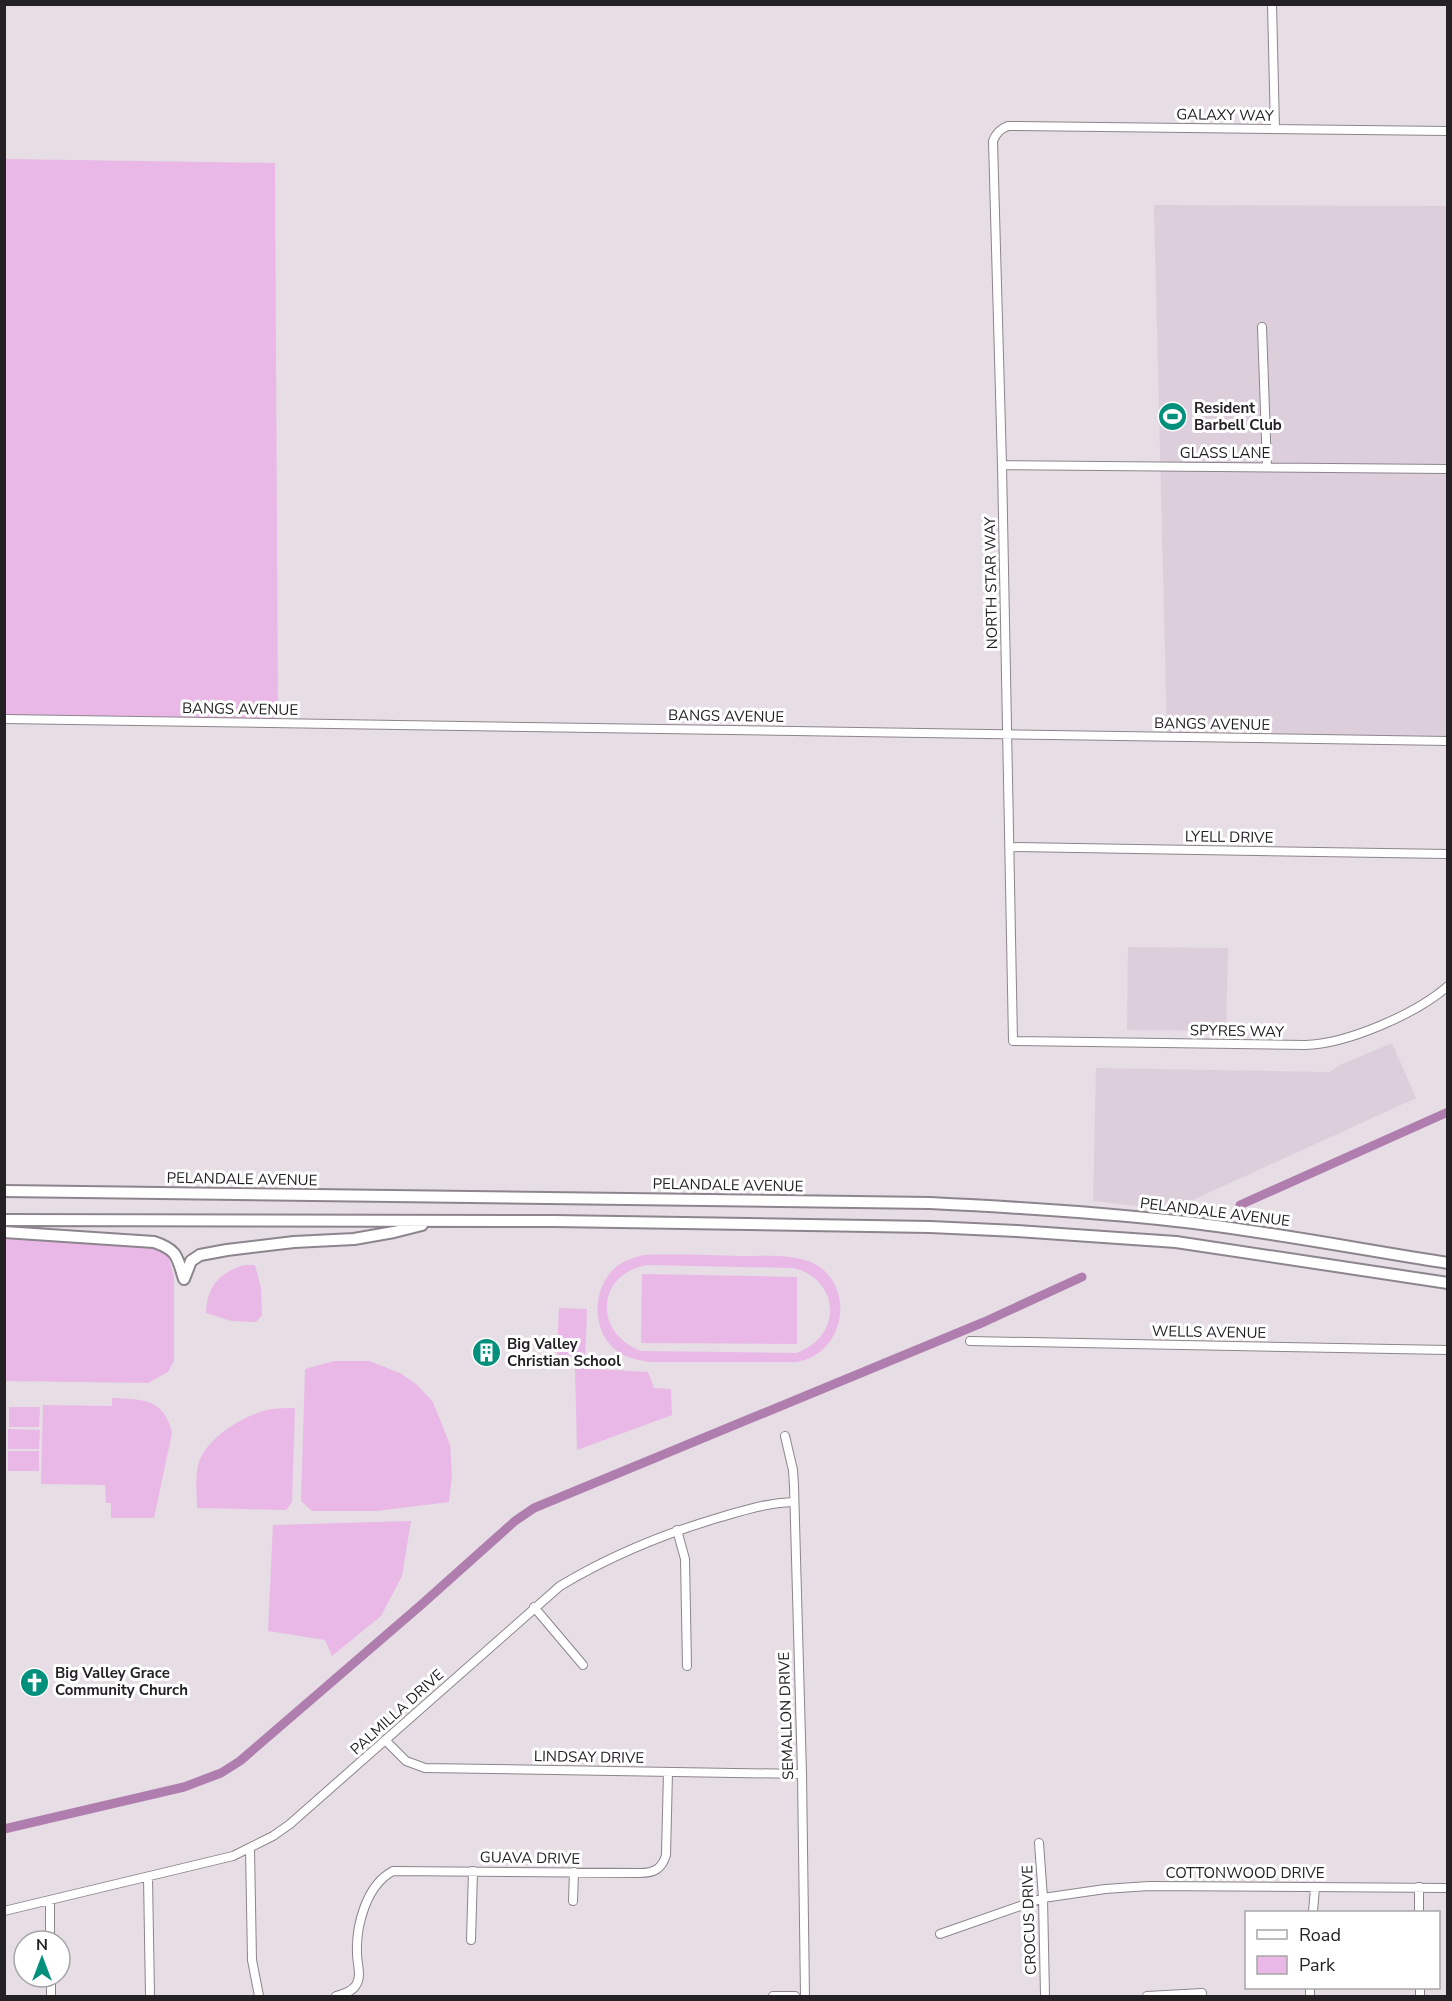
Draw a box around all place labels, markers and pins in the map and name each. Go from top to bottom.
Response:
place label: Resident Barbell Club [1194,398,1282,435]
sports icon: Resident Barbell Club [1157,401,1189,433]
place label: Big Valley Christian School [507,1334,621,1371]
building icon: Big Valley Christian School [470,1337,502,1369]
place label: Big Valley Grace Community Church [55,1663,188,1700]
church icon: Big Valley Grace Community Church [18,1666,50,1698]

